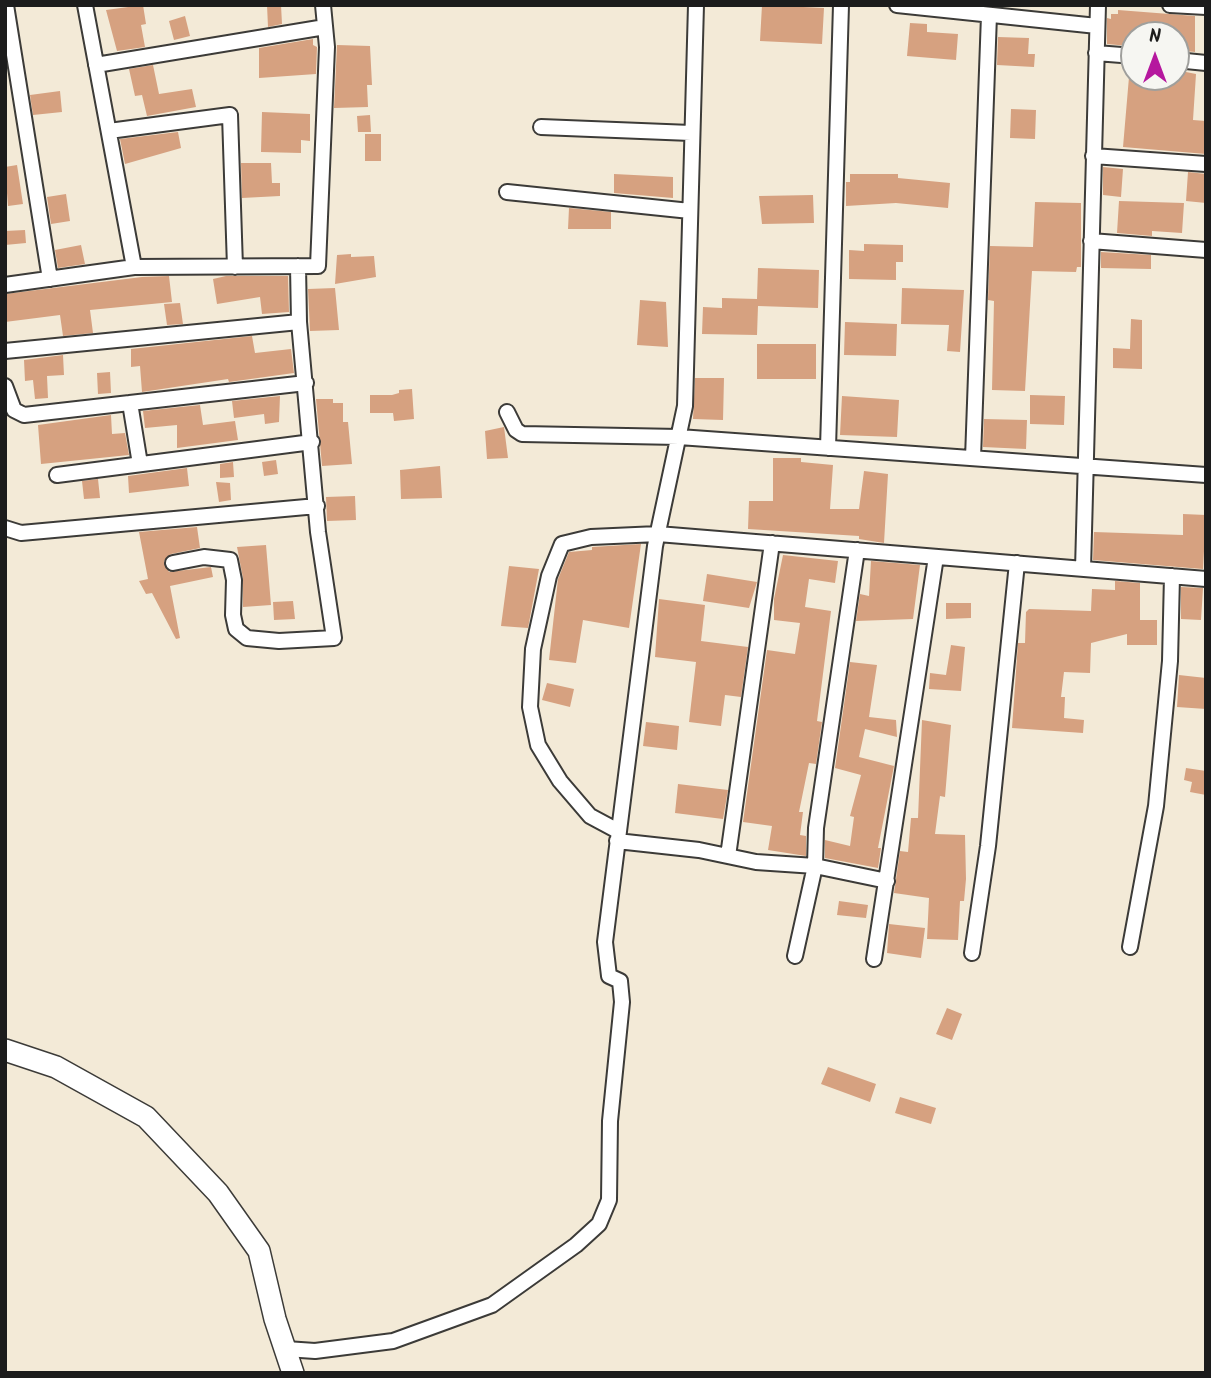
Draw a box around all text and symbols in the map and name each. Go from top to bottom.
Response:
north arrow [1120,21,1190,91]
text: N [1149,22,1161,52]

